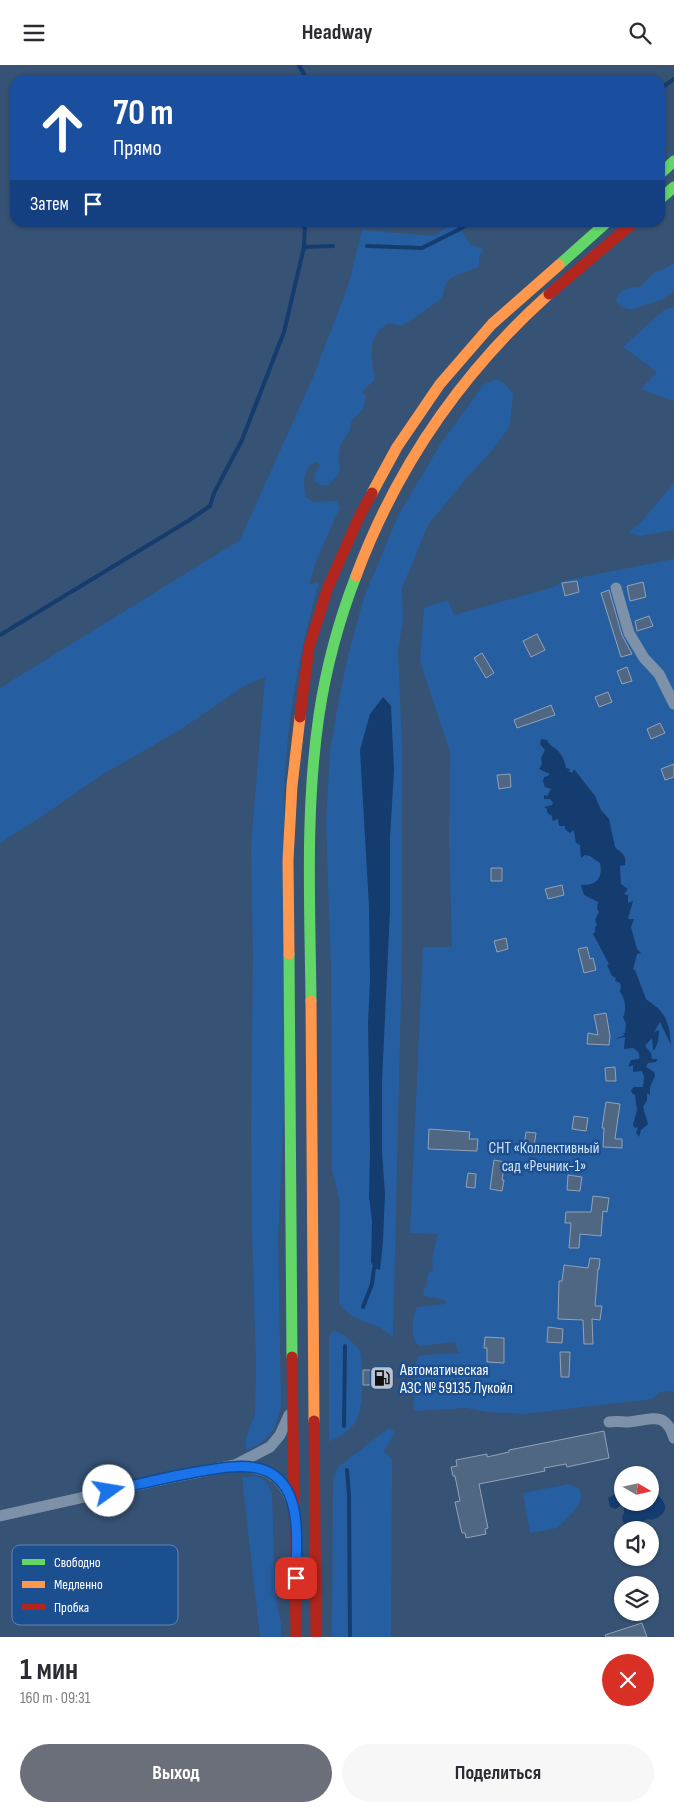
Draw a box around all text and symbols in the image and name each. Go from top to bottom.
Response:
icon: menu [20,19,48,47]
text: Headway [302,19,372,46]
icon: search [626,19,654,47]
text: 70 m [113,92,173,135]
icon: ahead [30,95,95,160]
text: Прямо [113,135,162,162]
icon: arrive [79,190,107,218]
text: Затем [30,193,69,216]
park label: СНТ «Коллективный сад «Речник-1» [489,1139,599,1176]
place label: Автоматическая АЗС № 59135 Лукойл [399,1361,513,1398]
fuel station icon: Автоматическая АЗС № 59135 Лукойл [369,1365,395,1391]
position arrow [82,1464,134,1516]
north arrow [614,1466,659,1511]
map controls [614,1466,659,1621]
button: sound [614,1521,659,1566]
legend [12,1545,178,1625]
text: Свободно [54,1554,101,1571]
pin [275,1557,317,1599]
icon: arrive [282,1564,310,1592]
text: Медленно [54,1576,103,1593]
button: layers [614,1576,659,1621]
text: Пробка [54,1599,89,1616]
text: 1 мин [20,1652,78,1688]
button: close [602,1654,654,1706]
text: 160 m · 09:31 [20,1689,90,1708]
button: Выход [20,1744,332,1802]
button: Поделиться [342,1744,654,1802]

